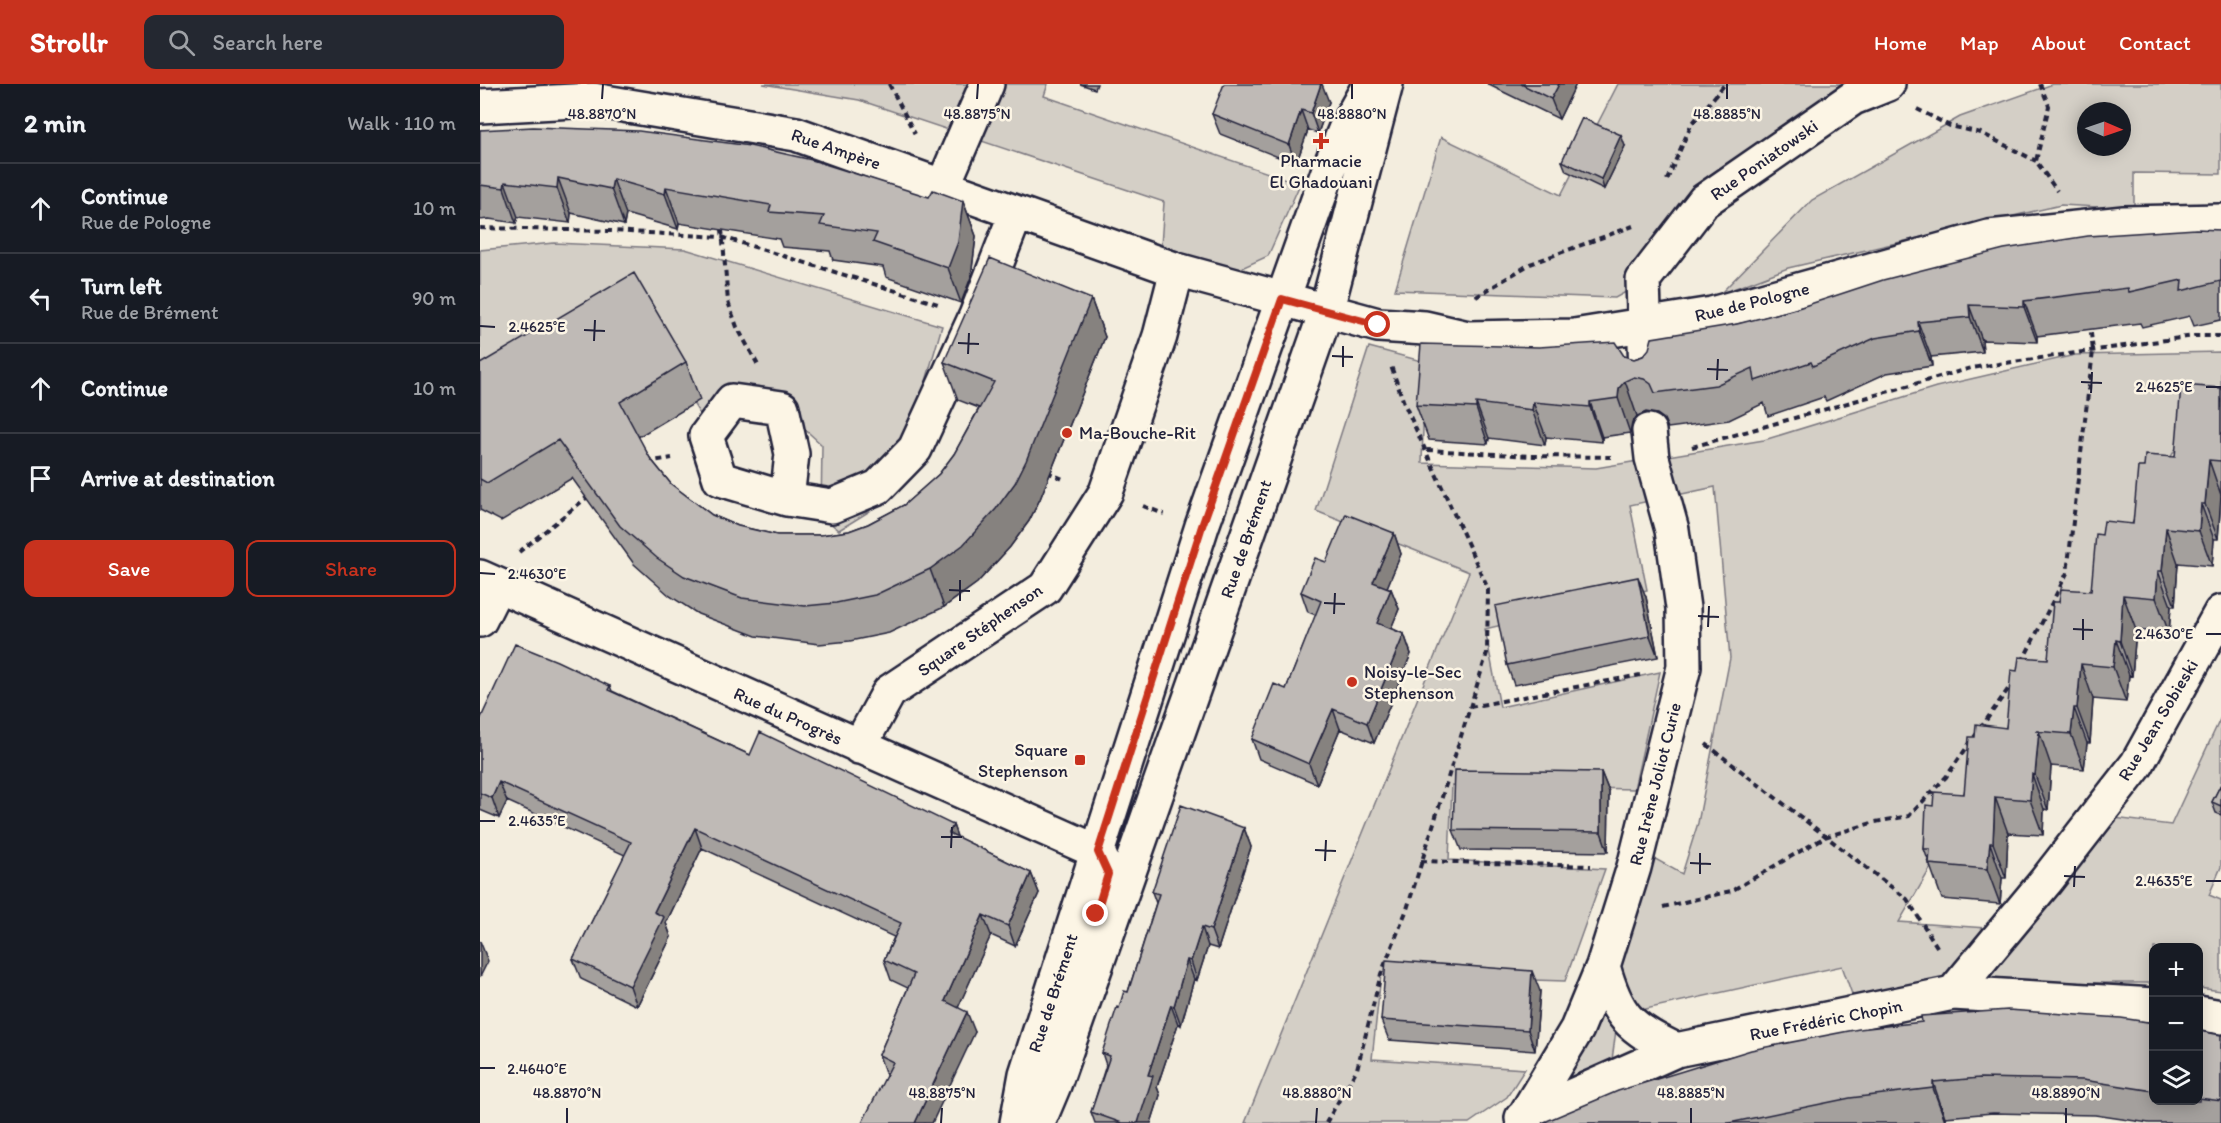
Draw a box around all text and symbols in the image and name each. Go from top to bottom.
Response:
search box [144,15,564,69]
text: Strollr [30,25,108,59]
icon: search [165,26,198,59]
text: Search here [213,29,323,56]
text: Home [1874,30,1927,55]
text: Map [1960,30,1999,55]
text: About [2032,30,2086,55]
text: Contact [2119,30,2191,55]
north arrow [2077,102,2131,156]
text: 48.8870°N [568,105,636,123]
text: 48.8875°N [943,105,1011,123]
text: 48.8880°N [1317,105,1387,123]
text: 48.8885°N [1693,105,1761,123]
text: 2 min [24,107,86,139]
text: Walk · 110 m [347,111,456,135]
street label: Rue Poniatowski [1706,115,1822,205]
street label: Rue Ampère [788,123,884,175]
marker: Pharmacie El Ghadouani [1314,134,1328,148]
place label: Pharmacie El Ghadouani [1269,150,1373,193]
text: Continue [81,183,168,210]
icon: ahead [24,192,57,225]
text: 10 m [413,196,456,220]
text: Rue de Pologne [81,210,211,234]
text: Turn left [81,273,162,300]
street label: Rue de Pologne [1692,277,1812,327]
icon: left [24,282,57,315]
text: 90 m [412,286,456,310]
text: Rue de Brément [81,300,218,324]
route start [1364,311,1390,337]
text: 2.4625°E [508,318,566,336]
icon: ahead [24,372,57,405]
text: Continue [81,375,168,402]
text: 10 m [413,376,456,400]
text: 2.4625°E [2135,378,2193,396]
place label: Ma-Bouche-Rit [1079,422,1196,444]
marker: Ma-Bouche-Rit [1060,426,1074,440]
icon: arrive [24,462,57,495]
text: Arrive at destination [81,465,275,492]
street label: Rue de Brément [1215,477,1277,601]
button: Save [24,540,234,597]
button: Share [246,540,456,597]
text: 2.4630°E [508,565,566,583]
street label: Square Stéphenson [913,578,1047,681]
text: 2.4630°E [2135,625,2193,643]
street label: Rue Jean Sobieski [2113,655,2203,785]
place label: Noisy-le-Sec Stephenson [1364,661,1462,704]
marker: Noisy-le-Sec Stephenson [1345,675,1359,689]
street label: Rue du Progrès [730,682,846,750]
street label: Rue Irène Joliot Curie [1624,700,1686,868]
place label: Square Stephenson [978,739,1068,782]
marker: Square Stephenson [1073,753,1087,767]
text: 2.4635°E [508,812,566,830]
text: 2.4635°E [2135,872,2193,890]
route end [1082,900,1108,926]
street label: Rue de Brément [1023,931,1083,1055]
map controls [2149,943,2203,1105]
button: + [2149,943,2203,997]
street label: Rue Frédéric Chopin [1748,994,1904,1046]
button: − [2149,997,2203,1051]
button: layers [2149,1051,2203,1105]
text: 2.4640°E [507,1060,567,1078]
text: 48.8870°N [533,1084,601,1102]
text: 48.8875°N [908,1084,976,1102]
text: 48.8880°N [1282,1084,1352,1102]
text: 48.8885°N [1657,1084,1725,1102]
text: 48.8890°N [2031,1084,2101,1102]

